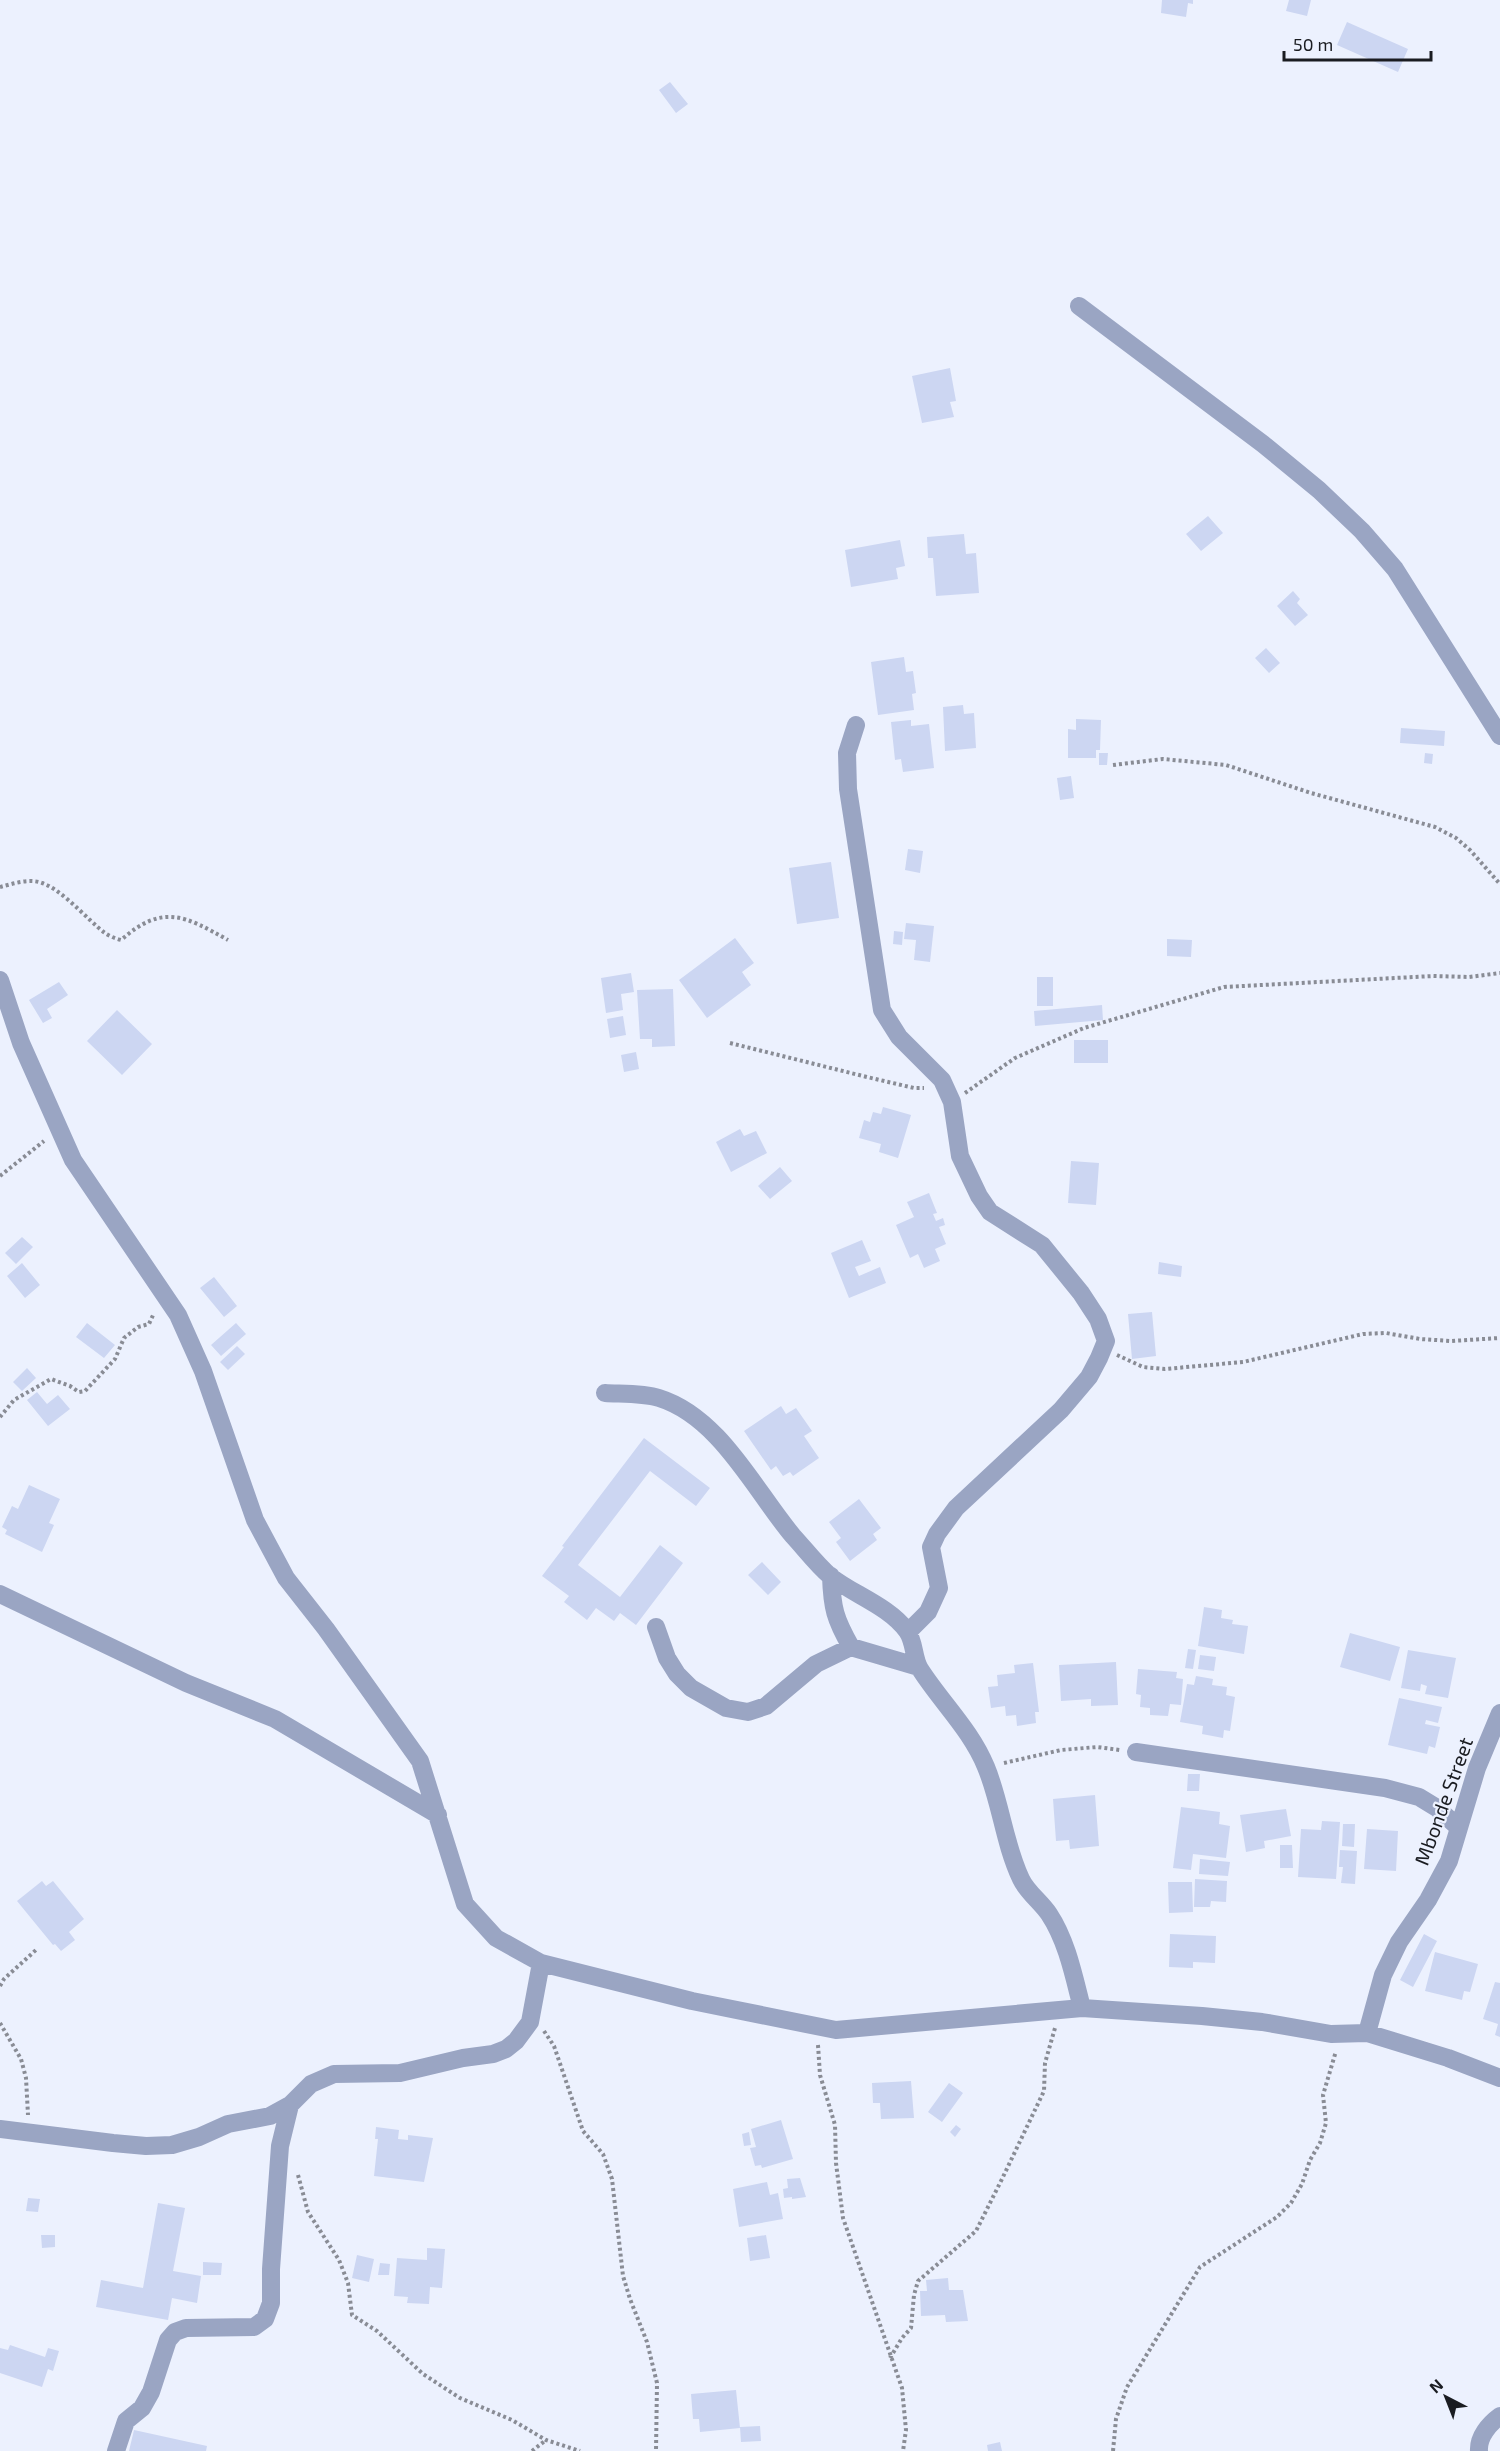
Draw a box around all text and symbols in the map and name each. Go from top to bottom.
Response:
scale bar [1284,24,1431,62]
text: 50 m [1293,33,1333,55]
street label: Mbonde Street [1409,1734,1477,1868]
north arrow [1416,2367,1476,2427]
text: N [1425,2375,1446,2396]

